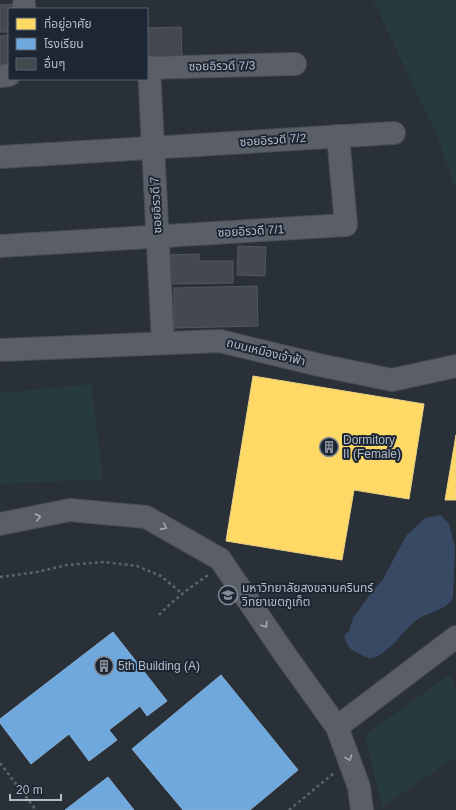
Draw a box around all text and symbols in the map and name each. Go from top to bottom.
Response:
legend [8,8,148,80]
text: ที่อยู่อาศัย [44,15,92,31]
text: โรงเรียน [44,37,84,51]
text: อื่นๆ [44,55,65,71]
street label: ซอยอิรวดี 7/3 [189,58,256,74]
street label: ซอยอิรวดี 7/2 [239,131,307,149]
street label: ซอยอิรวดี 7 [148,176,164,234]
street label: ซอยอิรวดี 7/1 [217,222,285,240]
street label: ถนนเหมืองเจ้าฟ้า [225,335,307,369]
place label: Dormitory II (Female) [343,433,401,461]
building icon: Dormitory II (Female) [318,436,340,458]
one-way arrow [35,513,41,521]
one-way arrow [160,523,168,530]
place label: มหาวิทยาลัยสงขลานครินทร์ วิทยาเขตภูเก็ต [241,581,374,609]
school or university icon: มหาวิทยาลัยสงขลานครินทร์ วิทยาเขตภูเก็ต [217,584,239,606]
one-way arrow [260,621,268,628]
building icon: 5th Building (A) [93,655,115,677]
place label: 5th Building (A) [118,659,200,673]
one-way arrow [344,754,352,761]
scale bar [10,776,61,802]
text: 20 m [16,783,43,797]

